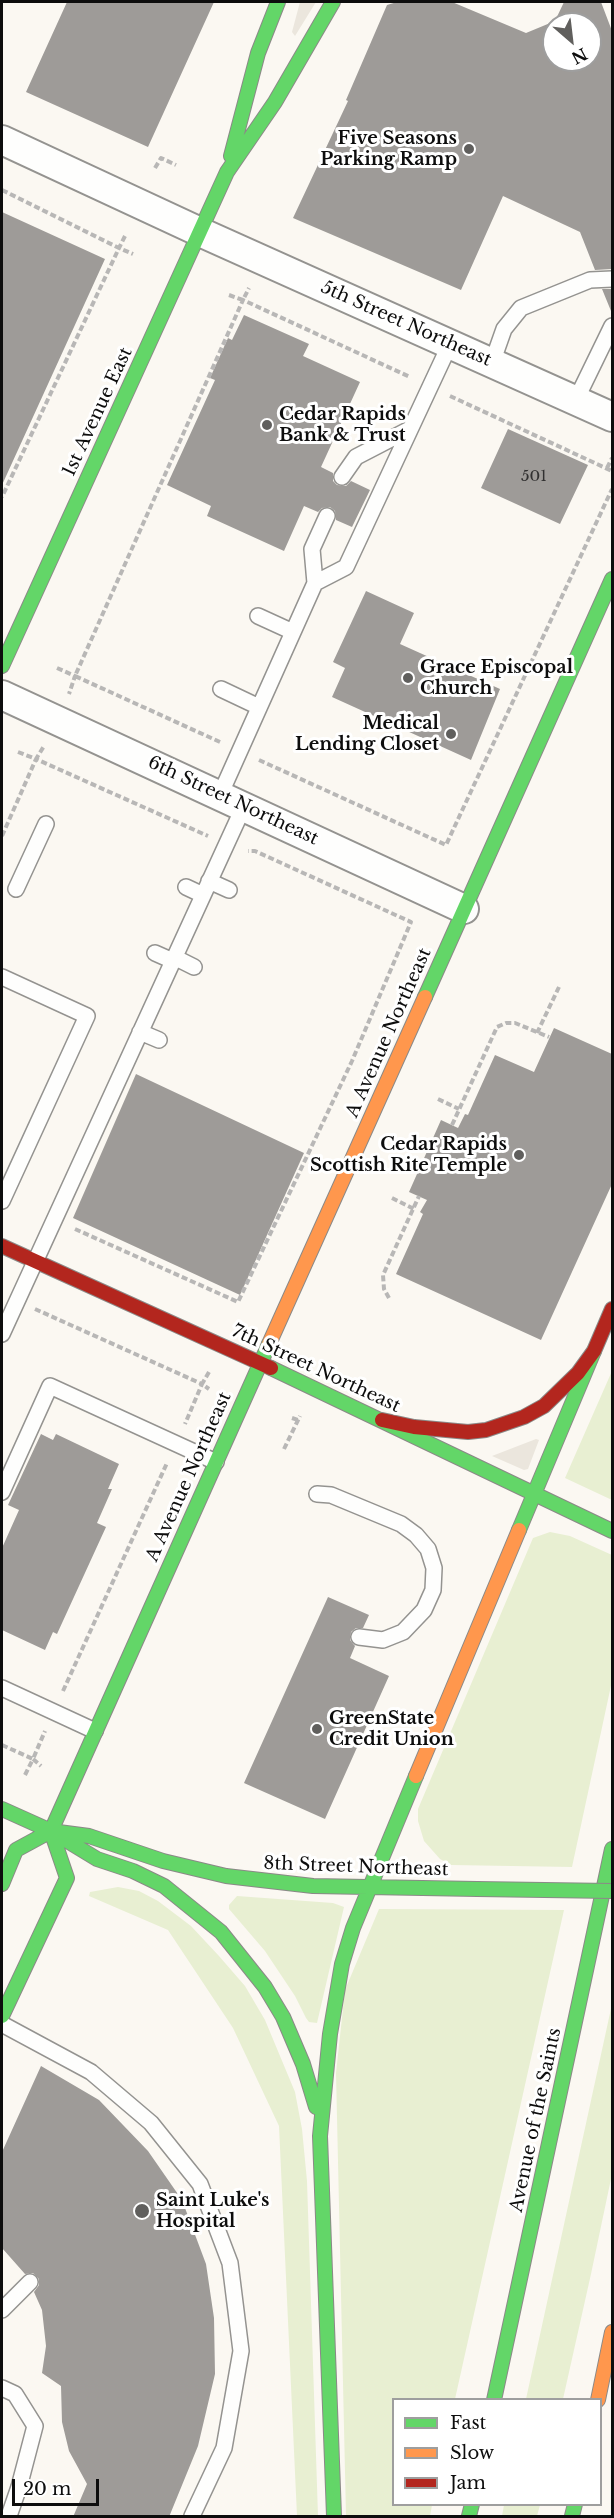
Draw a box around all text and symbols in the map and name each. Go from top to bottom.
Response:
north arrow [542,12,602,72]
text: N [568,44,591,68]
place label: Five Seasons Parking Ramp [320,128,457,170]
marker: Five Seasons Parking Ramp [462,142,476,156]
street label: 5th Street Northeast [317,277,495,371]
street label: 1st Avenue East [59,344,137,480]
place label: Cedar Rapids Bank & Trust [279,404,406,446]
marker: Cedar Rapids Bank & Trust [260,418,274,432]
house number: 501 [521,468,547,486]
place label: Grace Episcopal Church [420,657,573,700]
marker: Grace Episcopal Church [401,671,415,685]
place label: Medical Lending Closet [295,713,439,756]
marker: Medical Lending Closet [444,727,458,741]
street label: 6th Street Northeast [144,752,322,850]
street label: A Avenue Northeast [342,945,436,1121]
place label: Cedar Rapids Scottish Rite Temple [310,1134,507,1176]
marker: Cedar Rapids Scottish Rite Temple [512,1148,526,1162]
street label: 7th Street Northeast [228,1321,404,1417]
street label: A Avenue Northeast [142,1389,236,1565]
place label: GreenState Credit Union [329,1708,454,1750]
marker: GreenState Credit Union [310,1722,324,1736]
street label: 8th Street Northeast [263,1853,449,1881]
street label: Avenue of the Saints [506,2026,566,2214]
place label: Saint Luke's Hospital [156,2190,269,2232]
marker: Saint Luke's Hospital [133,2202,151,2220]
legend [392,2398,602,2506]
text: Fast [450,2412,486,2434]
text: Slow [450,2442,494,2464]
scale bar [15,2467,102,2505]
text: Jam [450,2472,486,2494]
text: 20 m [23,2478,71,2500]

